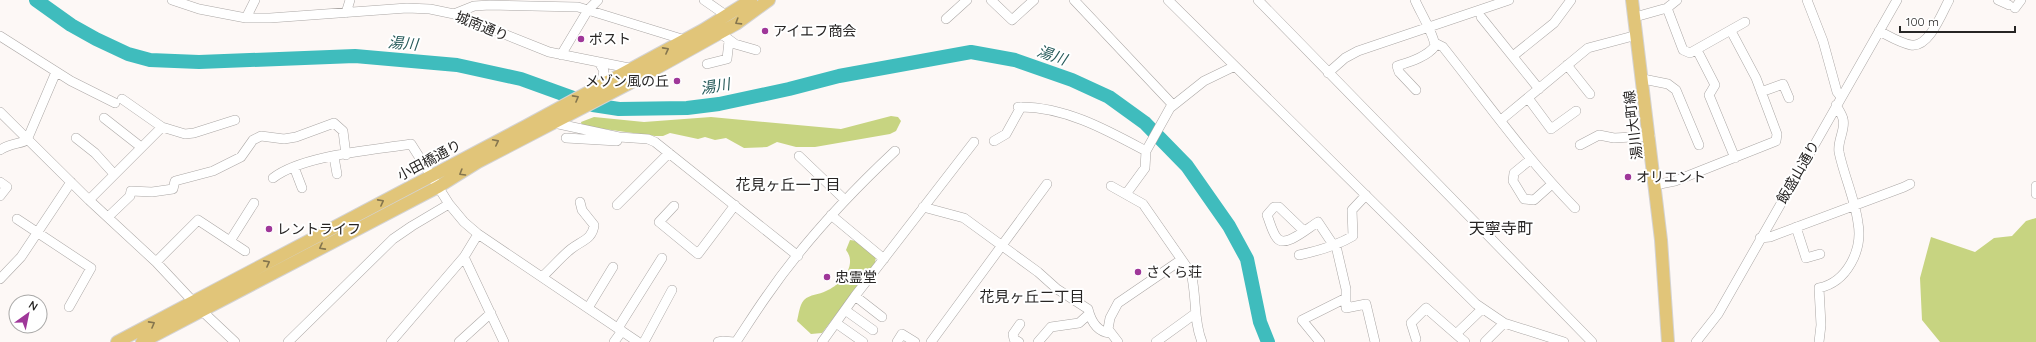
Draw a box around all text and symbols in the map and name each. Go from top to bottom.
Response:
street label: 城南通り [453,7,511,45]
scale bar [1900,8,2015,34]
text: 100 m [1906,14,1939,29]
one-way arrow [735,18,742,25]
place label: アイエフ商会 [773,22,856,40]
marker: アイエフ商会 [760,26,770,36]
place label: ポスト [589,30,631,48]
water label: 湯川 [387,32,421,54]
marker: ポスト [576,34,586,44]
water label: 湯川 [1035,41,1071,70]
one-way arrow [661,48,669,55]
place label: メゾン風の丘 [585,72,669,90]
water label: 湯川 [699,74,733,98]
marker: メゾン風の丘 [672,76,682,86]
street label: 湯川大町線 [1620,89,1646,161]
one-way arrow [572,96,579,103]
street label: 小田橋通り [394,136,464,184]
street label: 飯盛山通り [1773,137,1823,207]
one-way arrow [492,139,500,146]
one-way arrow [459,168,466,175]
place label: オリエント [1636,168,1706,186]
marker: オリエント [1623,172,1633,182]
district label: 花見ヶ丘一丁目 [735,175,841,194]
one-way arrow [377,199,385,207]
district label: 天寧寺町 [1469,218,1533,238]
place label: レントライフ [277,220,361,238]
marker: レントライフ [264,224,274,234]
one-way arrow [319,242,327,250]
one-way arrow [262,260,270,268]
place label: さくら荘 [1146,263,1202,281]
marker: さくら荘 [1133,267,1143,277]
place label: 忠霊堂 [835,268,877,286]
marker: 忠霊堂 [822,272,832,282]
district label: 花見ヶ丘二丁目 [979,287,1085,306]
north arrow [8,294,48,334]
text: N [26,298,41,314]
one-way arrow [148,321,155,329]

